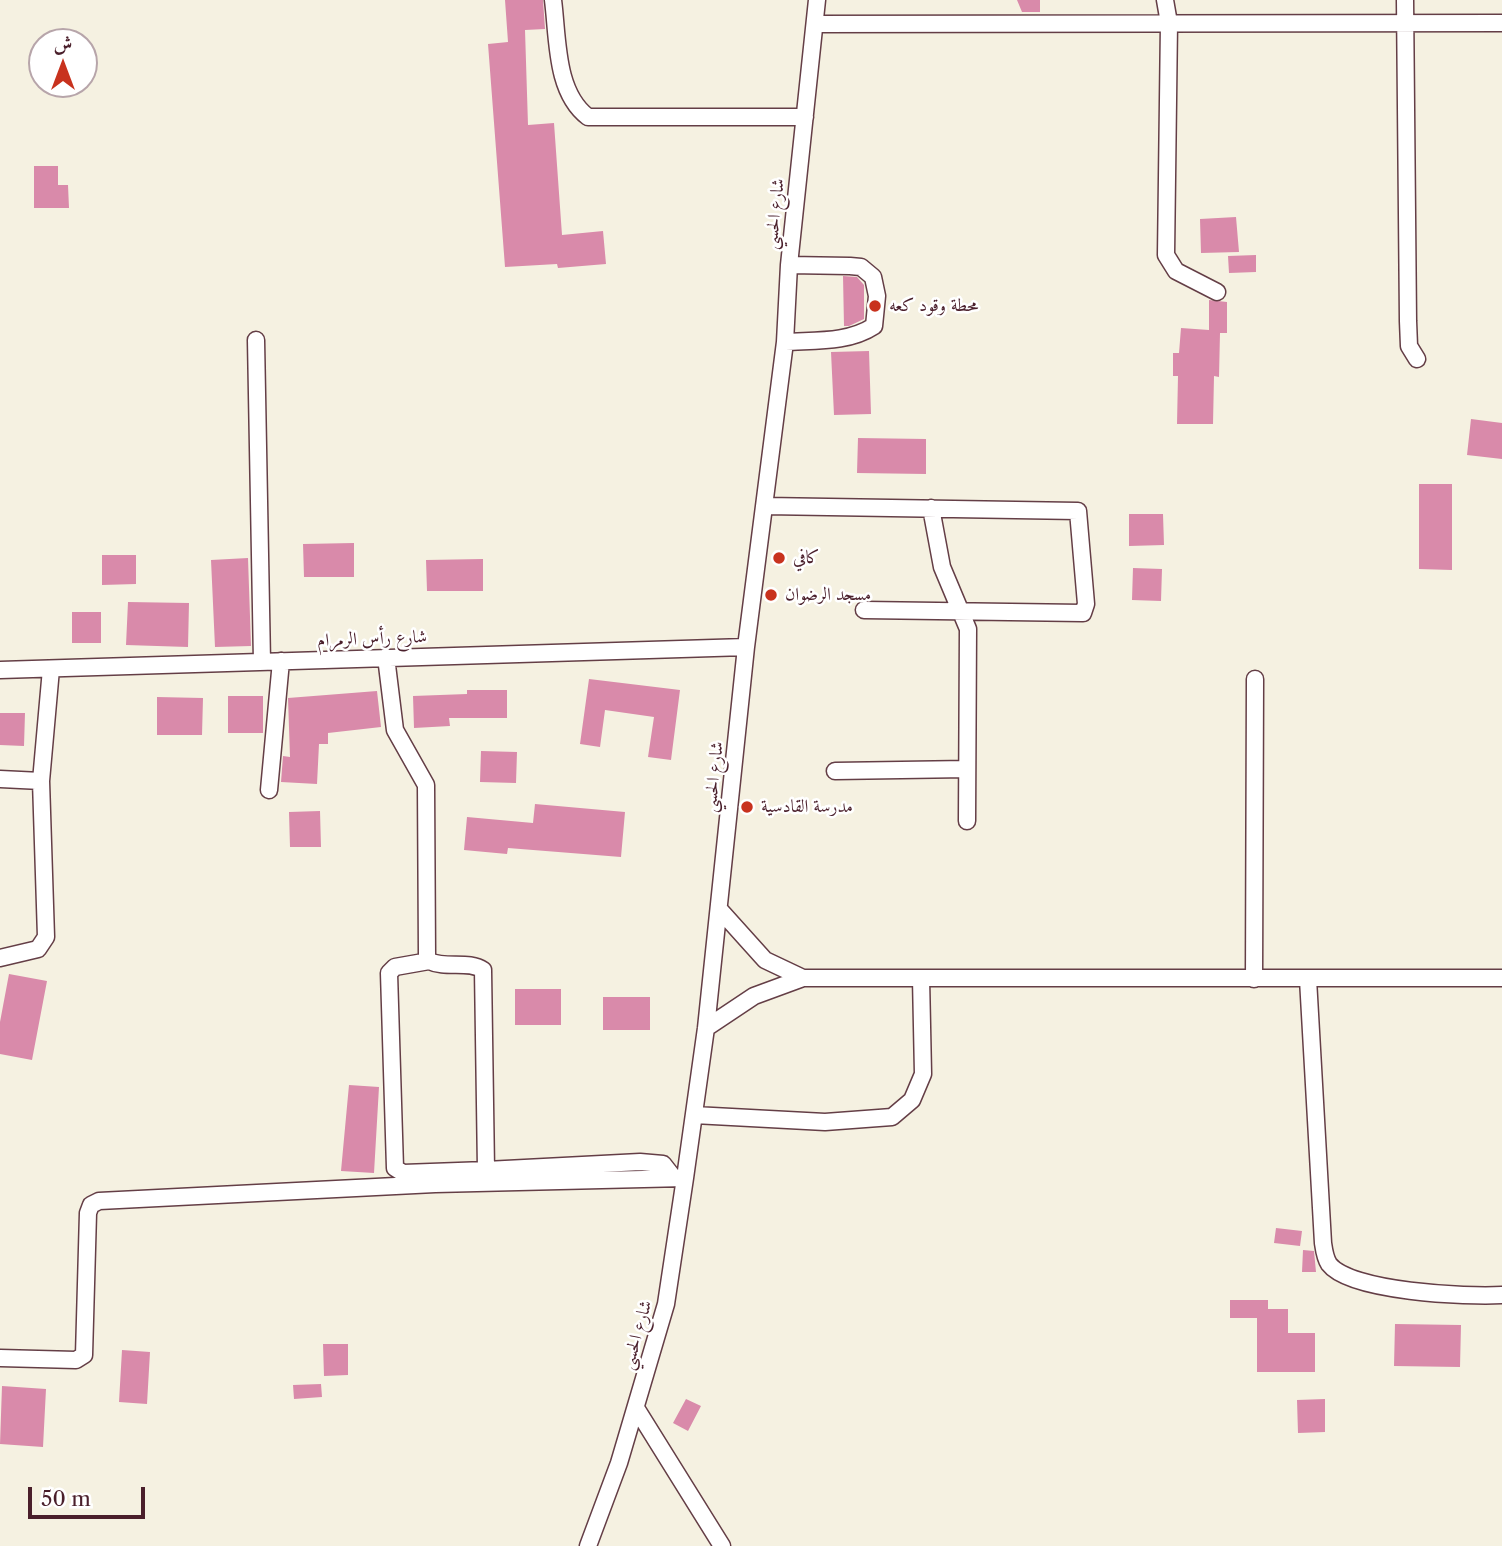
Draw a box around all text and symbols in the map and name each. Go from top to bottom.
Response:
north arrow [28,28,98,98]
text: ش [54,32,72,55]
street label: شارع الحسي [761,177,789,251]
place label: محطة وقود كعه [889,295,978,317]
marker: محطة وقود كعه [867,298,883,314]
place label: كافي [793,547,820,569]
marker: كافي [771,550,787,566]
place label: مسجد الرضوان [785,584,871,606]
marker: مسجد الرضوان [763,587,779,603]
street label: شارع رأس الرمرام [317,626,427,652]
street label: شارع الحسي [700,740,728,814]
place label: مدرسة القادسية [761,796,853,818]
marker: مدرسة القادسية [739,799,755,815]
street label: شارع الحسي [617,1298,657,1372]
scale bar [32,1472,149,1516]
text: 50 m [41,1486,91,1511]

